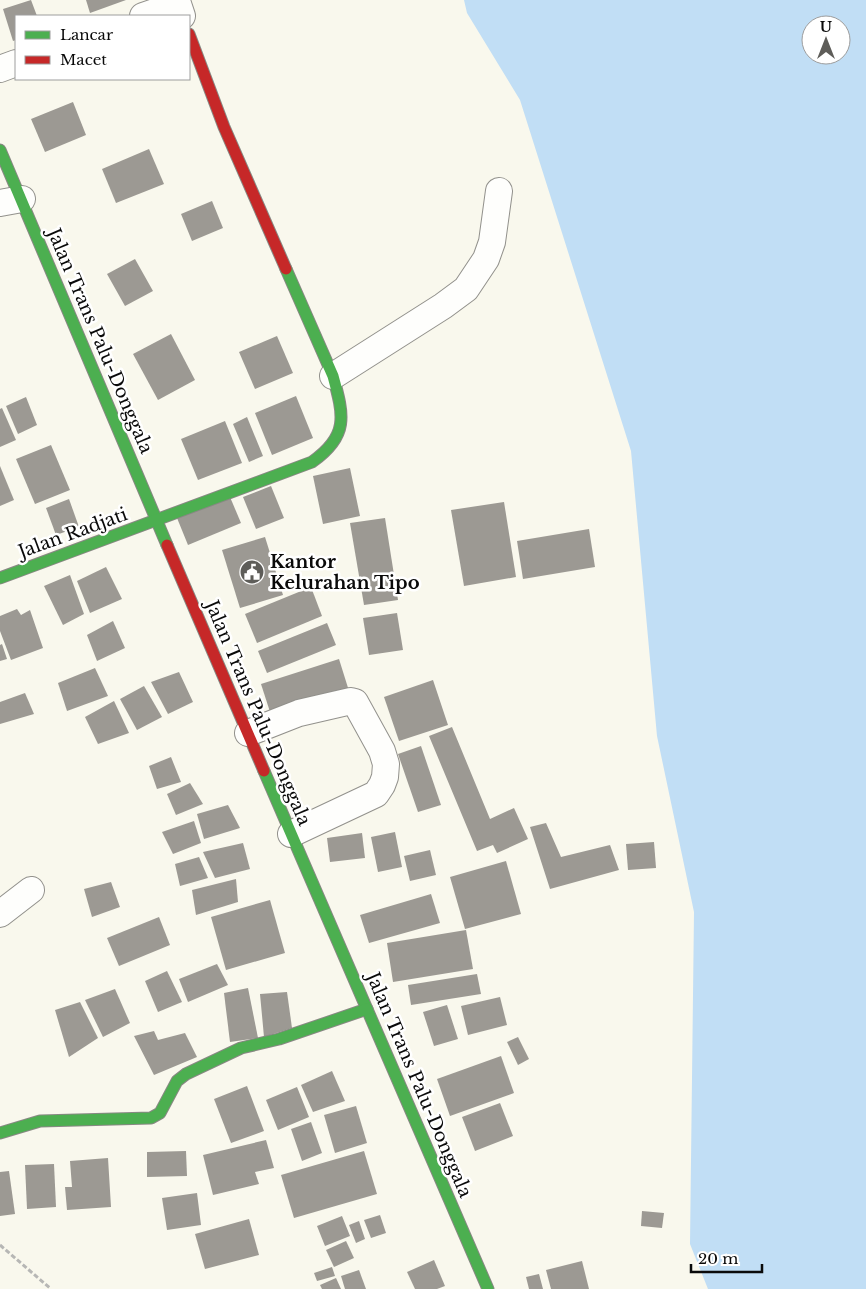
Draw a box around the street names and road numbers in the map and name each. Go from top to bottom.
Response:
street label: Jalan Trans Palu-Donggala [42,223,157,457]
street label: Jalan Radjati [14,503,131,564]
street label: Jalan Trans Palu-Donggala [200,595,315,829]
street label: Jalan Trans Palu-Donggala [361,967,476,1201]

